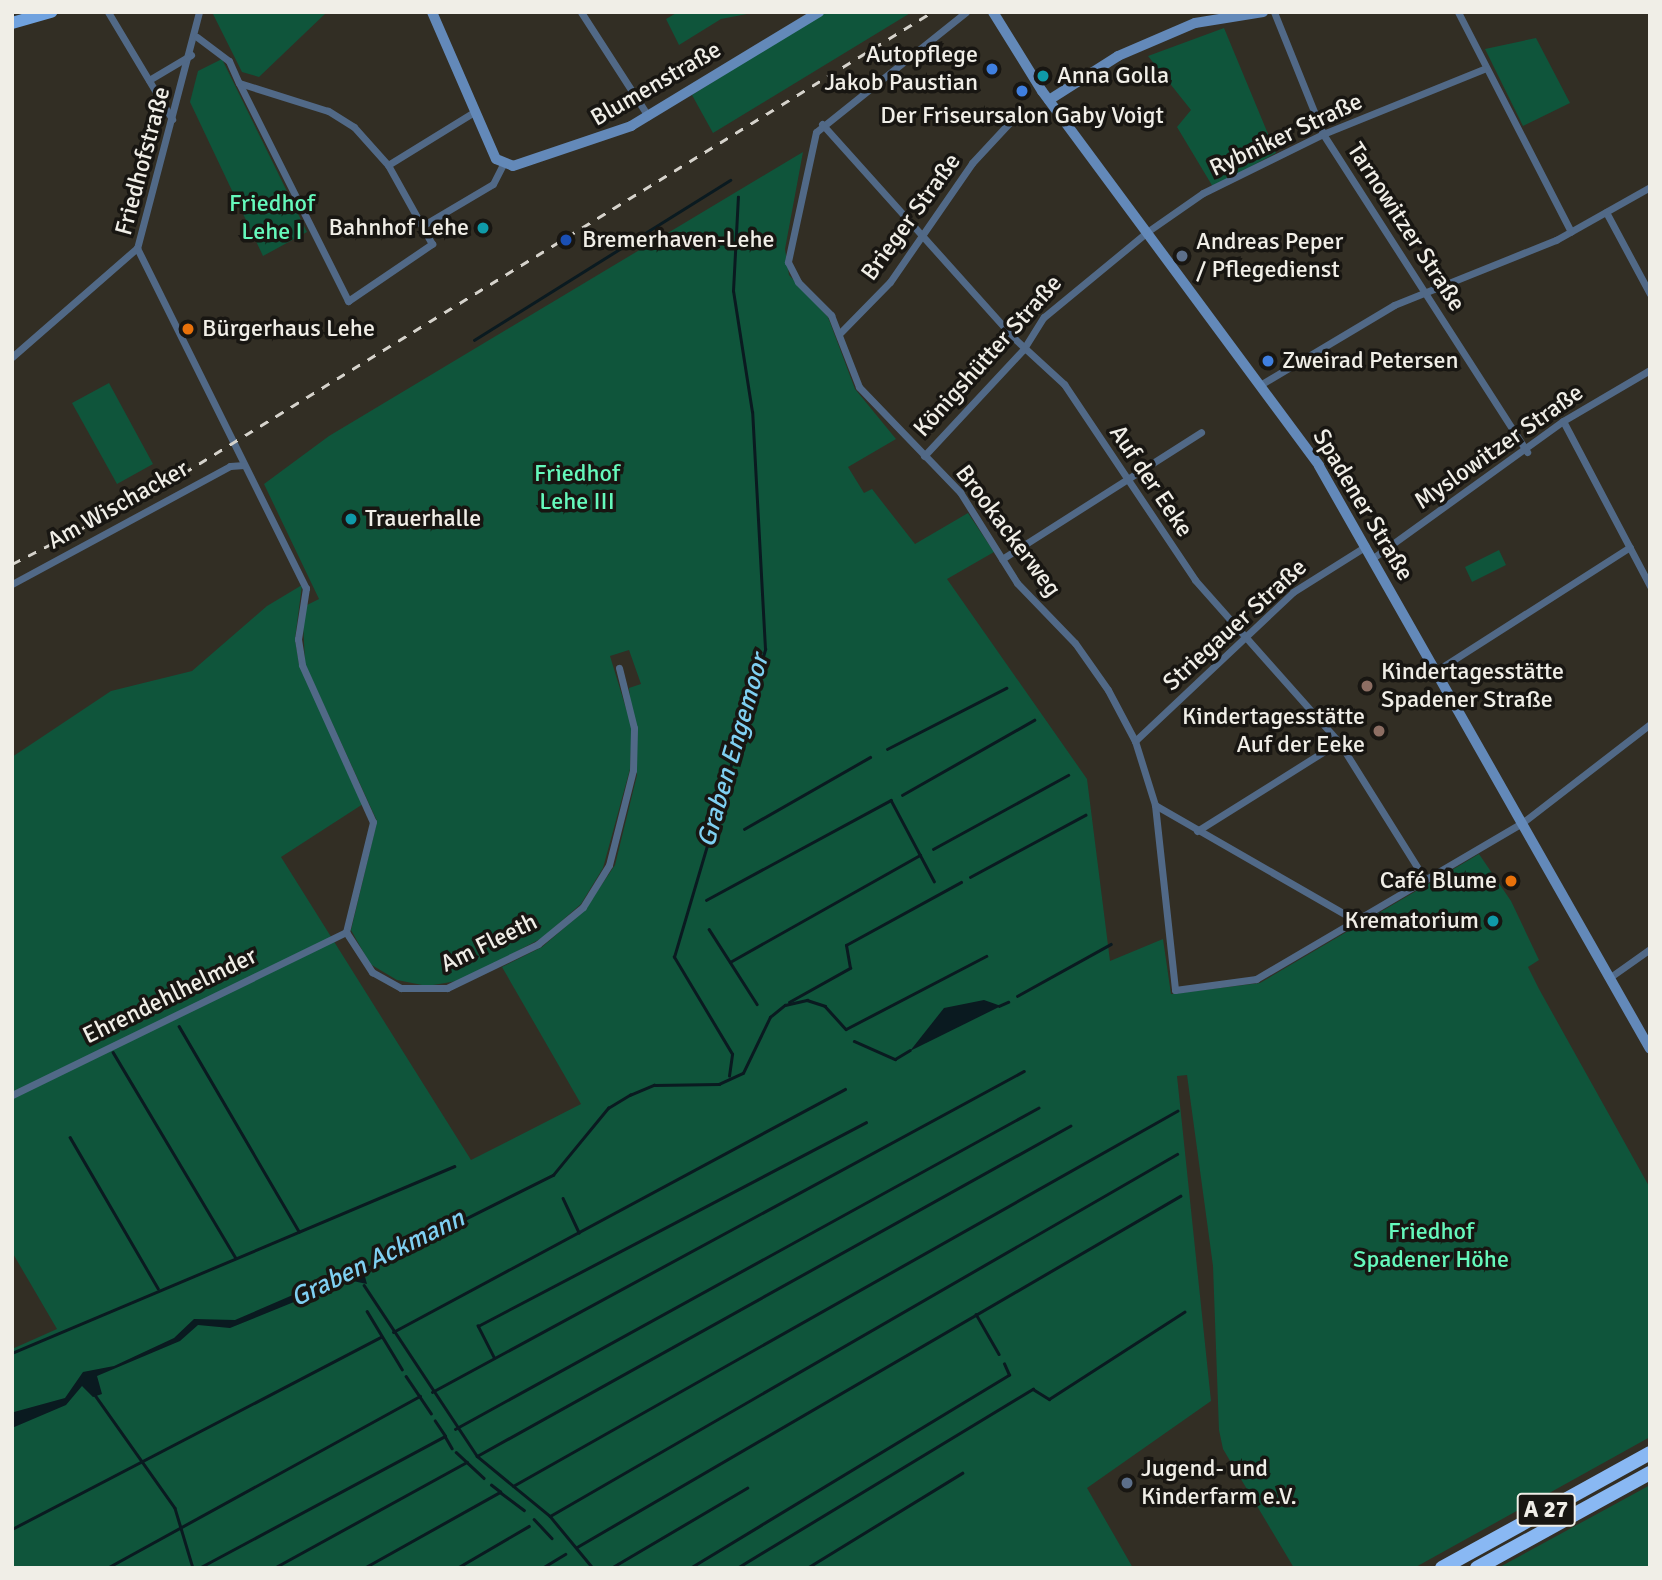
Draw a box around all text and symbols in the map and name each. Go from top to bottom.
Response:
street label: Blumenstraße [586,35,726,133]
place label: Autopflege Jakob Paustian [824,41,978,97]
marker: Autopflege Jakob Paustian [984,61,1000,77]
place label: Anna Golla [1057,62,1169,90]
marker: Anna Golla [1035,68,1051,84]
marker: Der Friseursalon Gaby Voigt [1014,83,1030,99]
street label: Friedhofstraße [109,84,177,238]
street label: Rybniker Straße [1205,87,1367,183]
place label: Der Friseursalon Gaby Voigt [880,102,1164,130]
street label: Tarnowitzer Straße [1341,137,1471,317]
street label: Brieger Straße [855,148,967,286]
park label: Friedhof Lehe I [229,190,315,246]
place label: Bahnhof Lehe [328,214,469,242]
marker: Bahnhof Lehe [475,220,491,236]
place label: Bremerhaven-Lehe [582,226,774,254]
place label: Andreas Peper / Pflegedienst [1196,228,1343,284]
marker: Bremerhaven-Lehe [556,230,576,250]
marker: Andreas Peper / Pflegedienst [1174,248,1190,264]
street label: Königshütter Straße [908,269,1068,443]
place label: Bürgerhaus Lehe [202,315,375,343]
marker: Bürgerhaus Lehe [180,321,196,337]
place label: Zweirad Petersen [1282,347,1459,375]
marker: Zweirad Petersen [1260,353,1276,369]
street label: Myslowitzer Straße [1409,378,1589,516]
street label: Auf der Eeke [1103,420,1199,542]
street label: Spadener Straße [1306,424,1420,586]
street label: Am Wischacker [43,454,193,556]
street label: Brookackerweg [949,459,1067,603]
park label: Friedhof Lehe III [534,460,620,516]
place label: Trauerhalle [365,505,481,533]
marker: Trauerhalle [343,511,359,527]
street label: Striegauer Straße [1157,553,1313,697]
water label: Graben Engemoor [692,651,776,851]
place label: Kindertagesstätte Spadener Straße [1381,658,1564,714]
marker: Kindertagesstätte Spadener Straße [1359,678,1375,694]
place label: Kindertagesstätte Auf der Eeke [1182,703,1365,759]
marker: Kindertagesstätte Auf der Eeke [1371,723,1387,739]
place label: Café Blume [1380,867,1497,895]
marker: Café Blume [1503,873,1519,889]
street label: Am Fleeth [436,907,542,979]
place label: Krematorium [1345,907,1479,935]
marker: Krematorium [1485,913,1501,929]
street label: Ehrendehlhelmder [78,941,262,1051]
water label: Graben Ackmann [286,1204,470,1314]
park label: Friedhof Spadener Höhe [1353,1218,1509,1274]
place label: Jugend- und Kinderfarm e.V. [1141,1455,1297,1511]
marker: Jugend- und Kinderfarm e.V. [1119,1475,1135,1491]
road number: A 27 [1516,1490,1576,1530]

